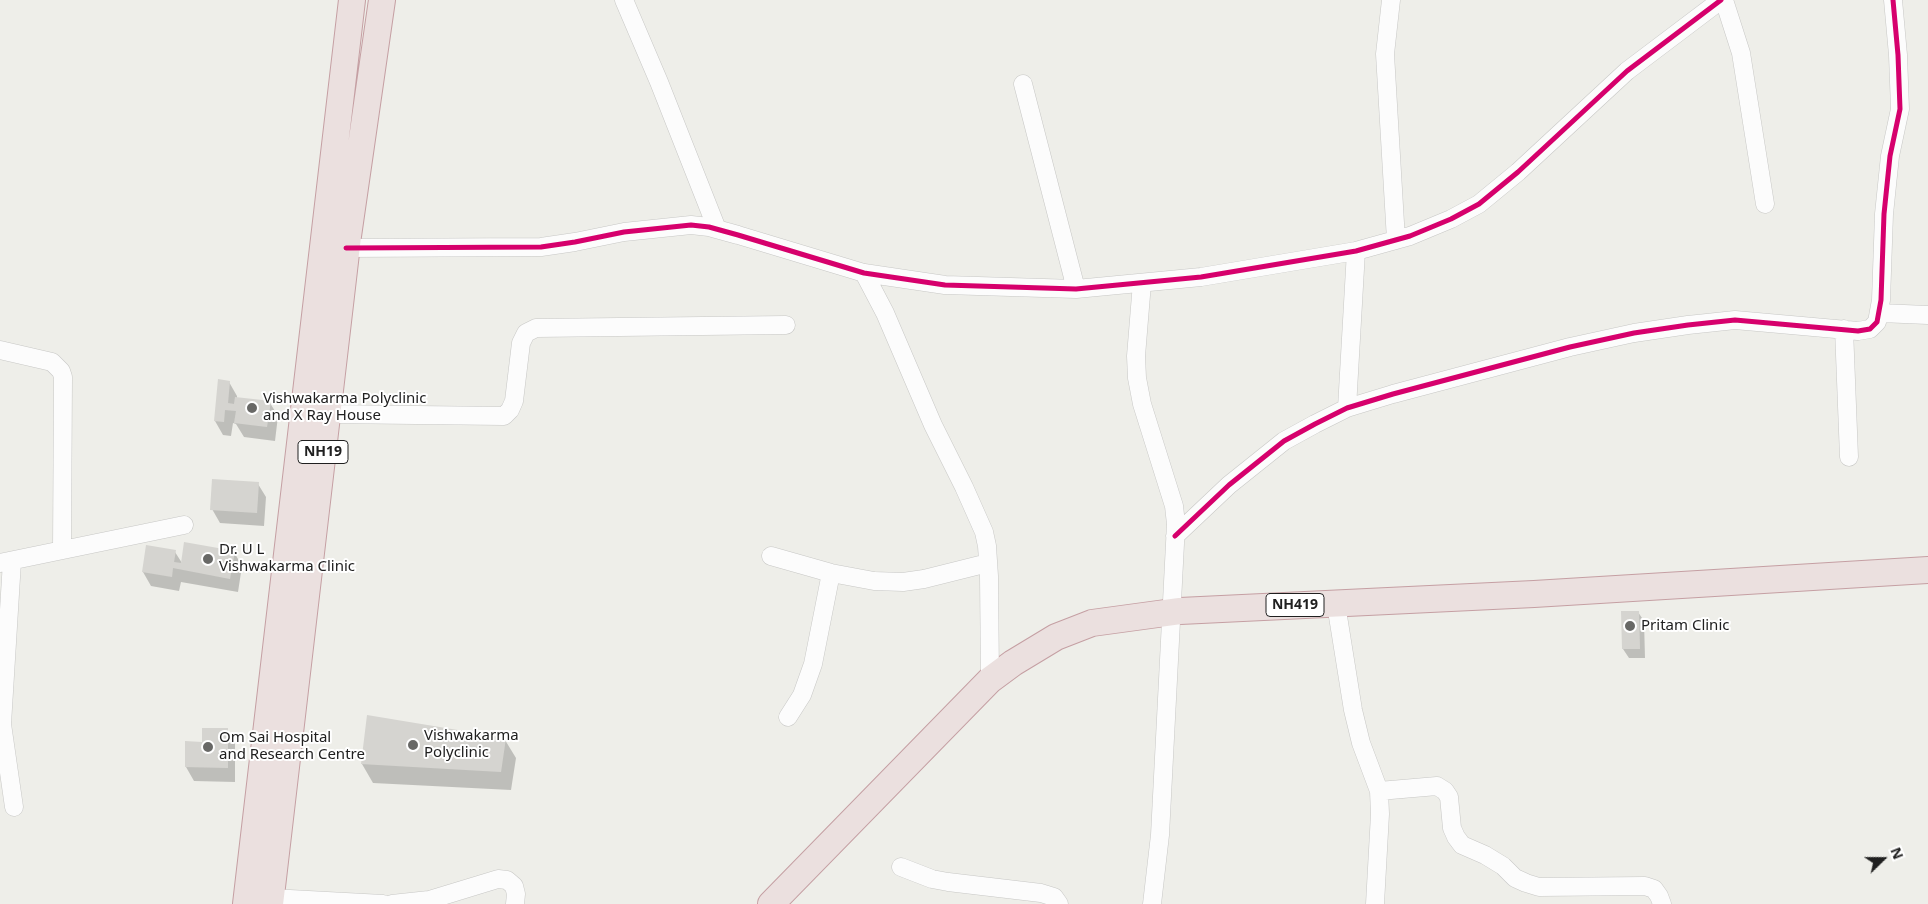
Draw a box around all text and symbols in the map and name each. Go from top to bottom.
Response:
place label: Vishwakarma Polyclinic and X Ray House [263,390,426,425]
marker: Vishwakarma Polyclinic and X Ray House [245,401,259,415]
road number: NH19 [298,441,348,464]
place label: Dr. U L Vishwakarma Clinic [219,541,355,576]
marker: Dr. U L Vishwakarma Clinic [201,552,215,566]
road number: NH419 [1266,594,1324,616]
place label: Pritam Clinic [1641,617,1729,635]
marker: Pritam Clinic [1623,619,1637,633]
place label: Vishwakarma Polyclinic [424,727,519,762]
place label: Om Sai Hospital and Research Centre [219,729,365,764]
marker: Vishwakarma Polyclinic [406,738,420,752]
marker: Om Sai Hospital and Research Centre [201,740,215,754]
north arrow [1858,834,1908,884]
text: N [1886,844,1908,862]

